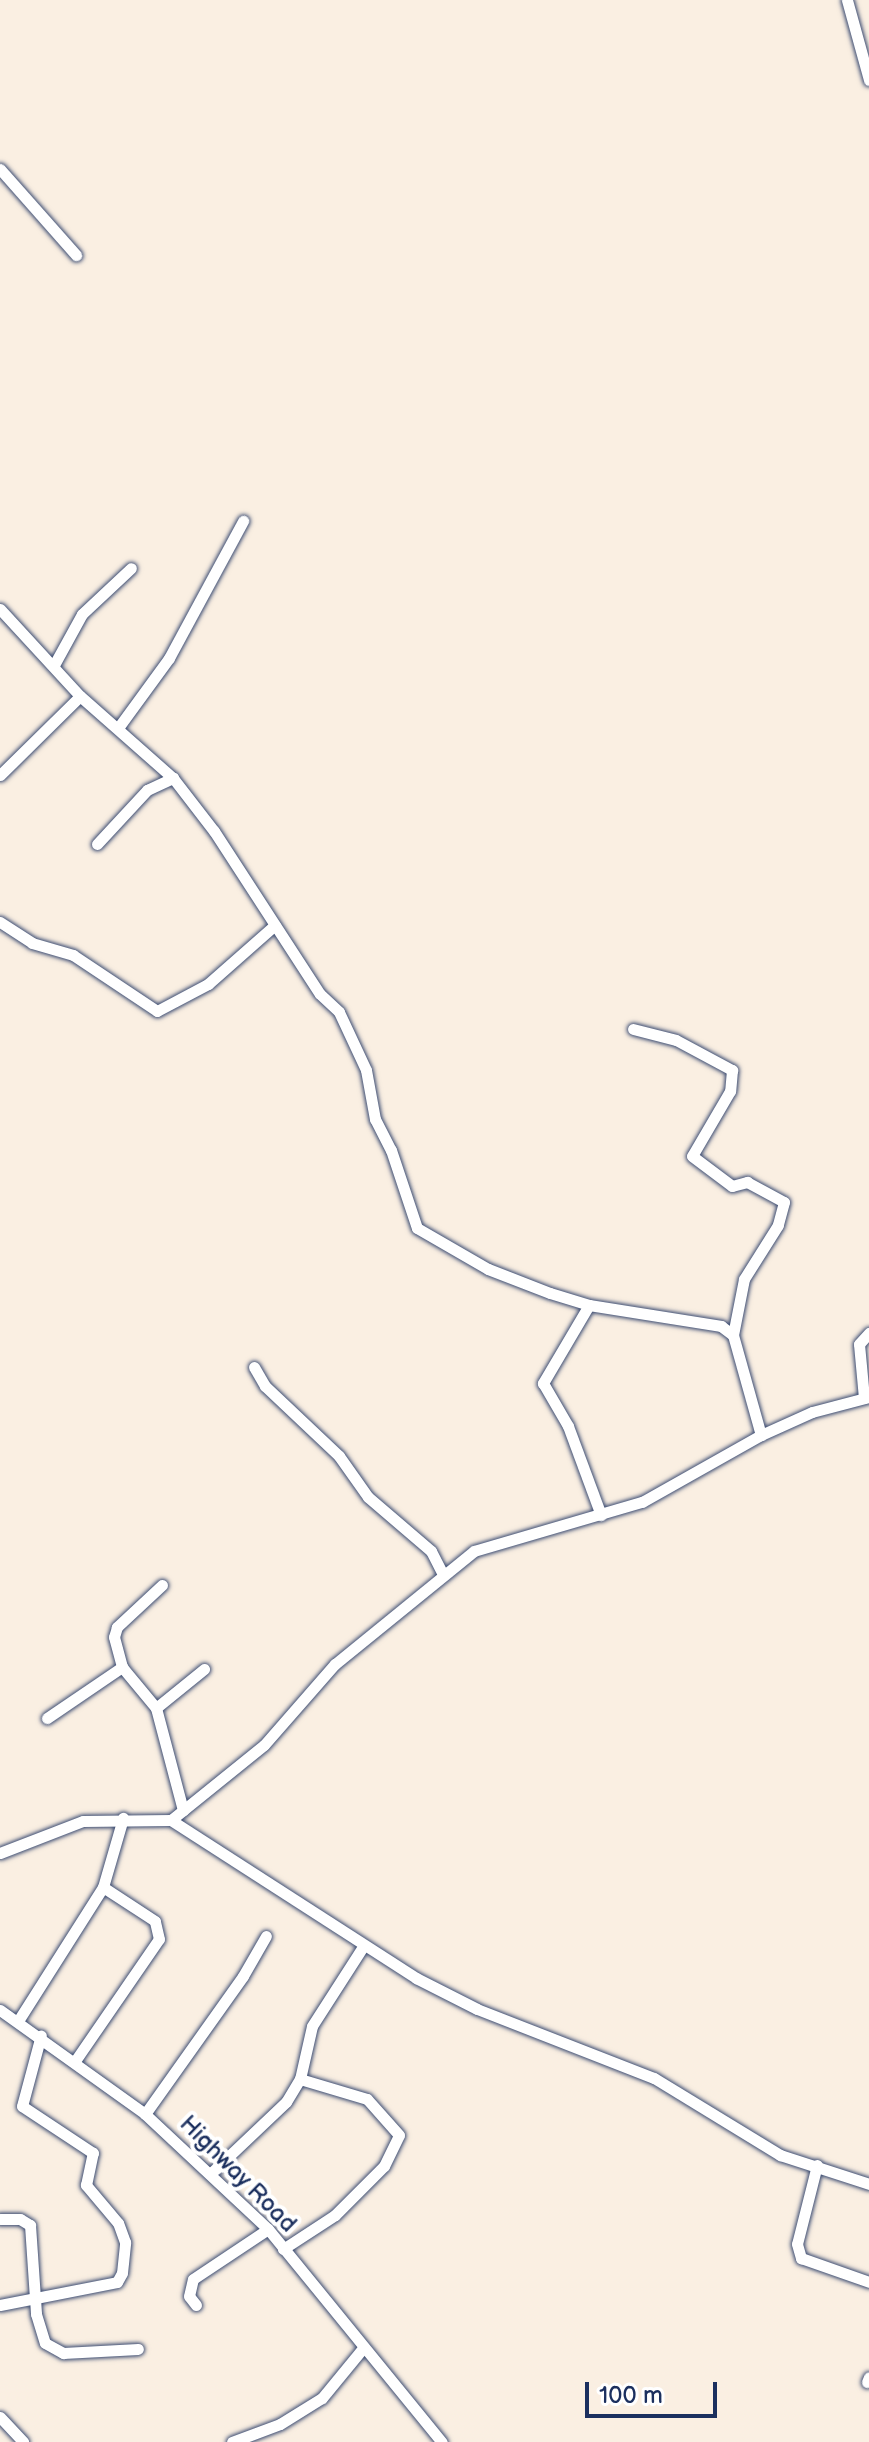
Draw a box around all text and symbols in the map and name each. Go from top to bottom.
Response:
street label: Highway Road [173,2109,303,2239]
scale bar [589,2366,721,2416]
text: 100 m [599,2381,663,2410]

